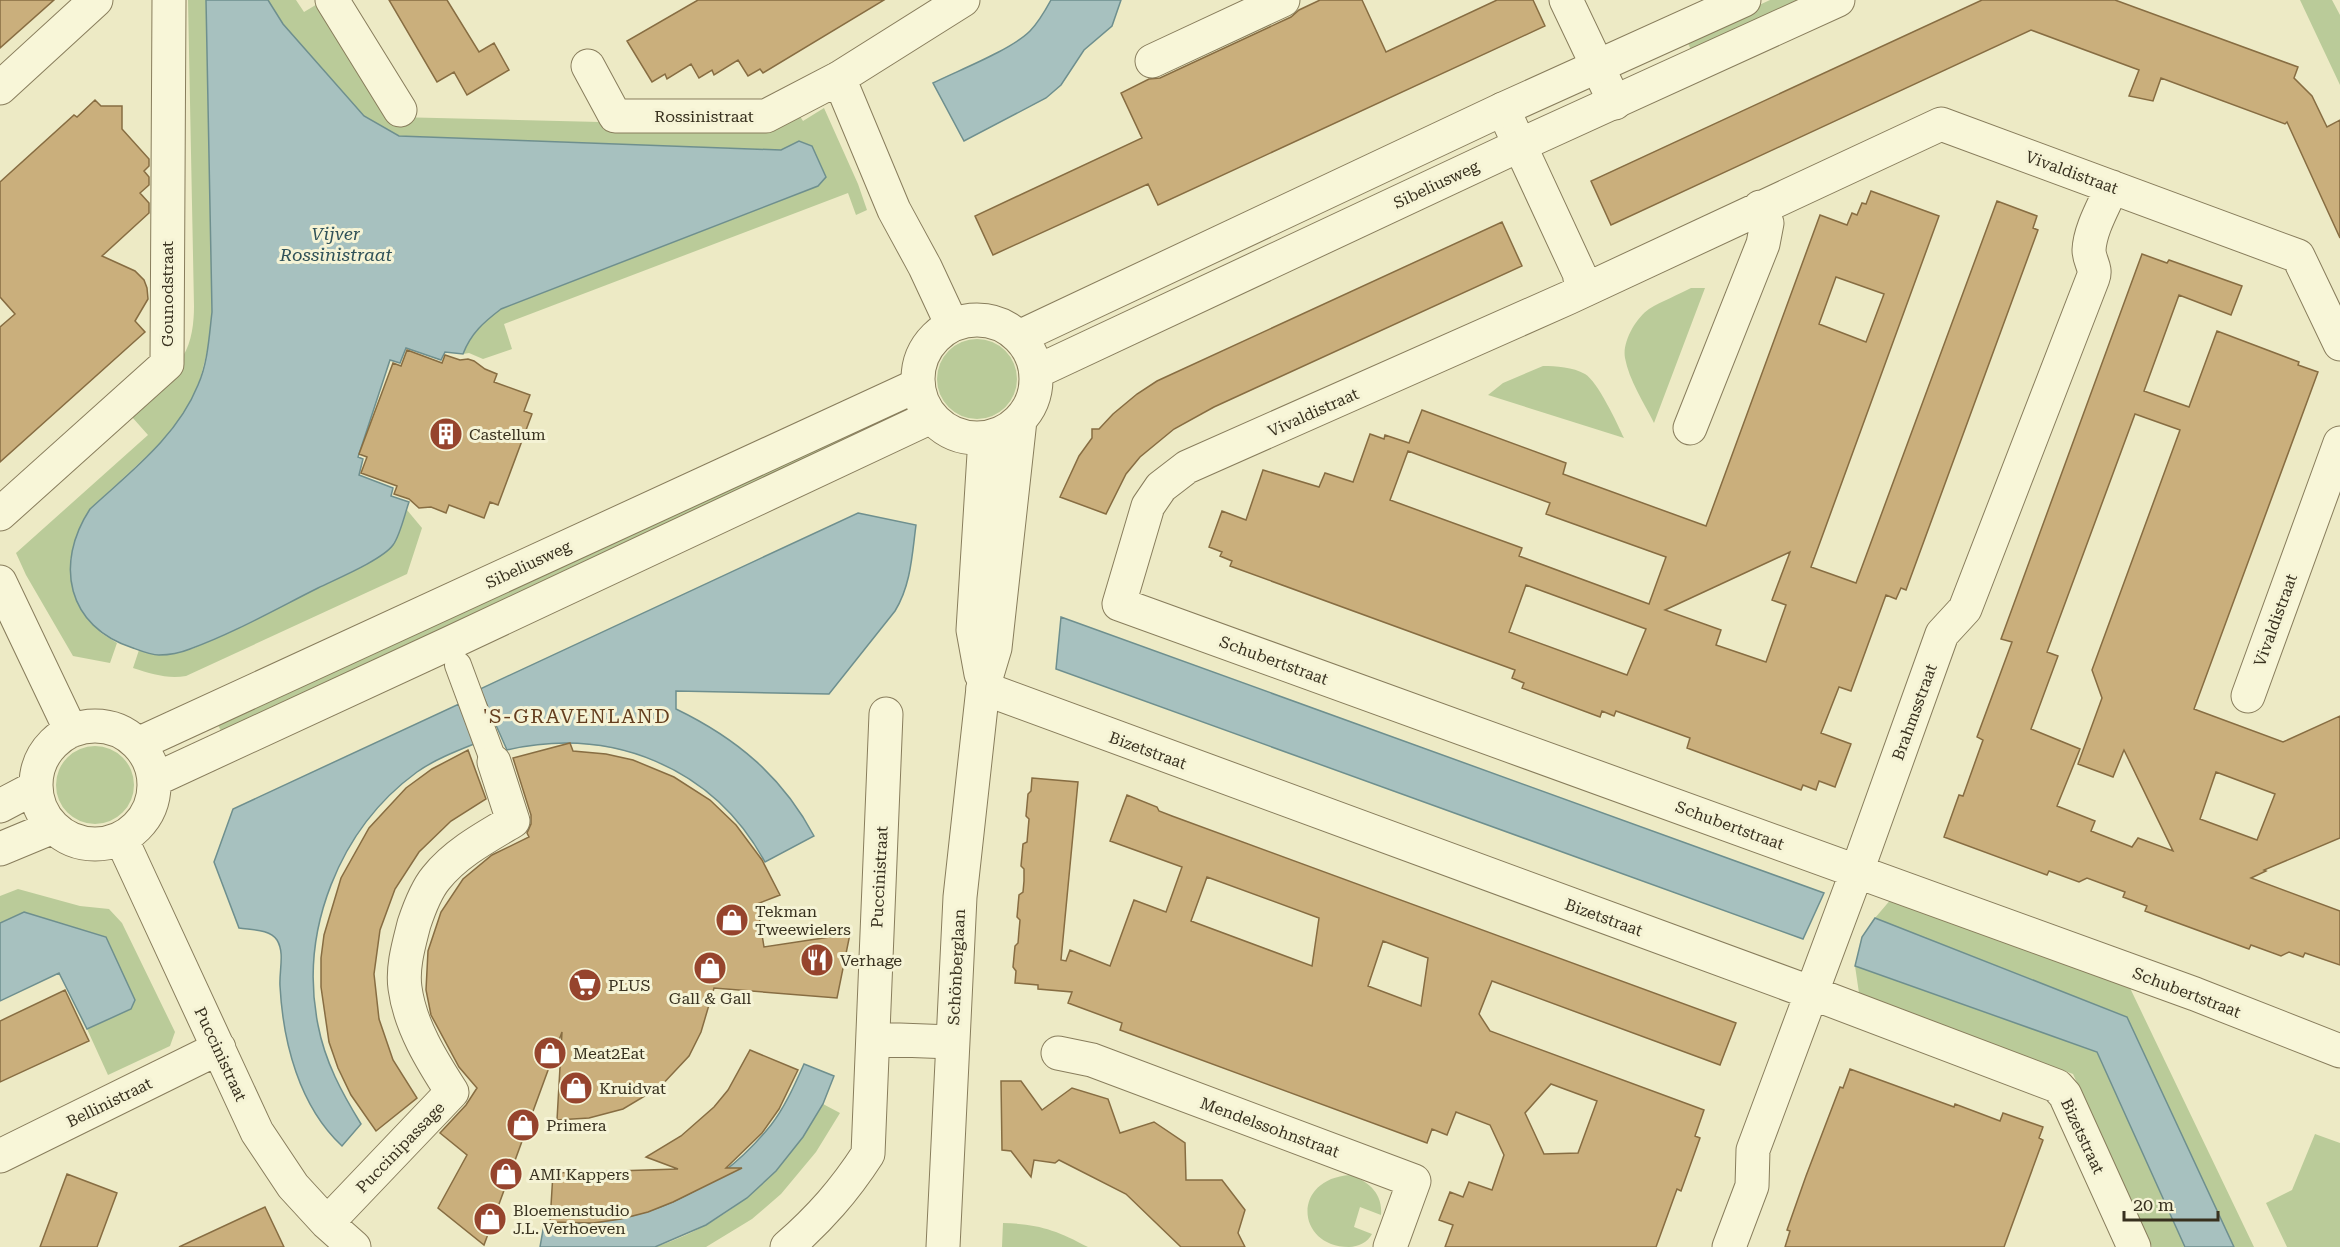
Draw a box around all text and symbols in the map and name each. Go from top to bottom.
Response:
street label: Rossinistraat [654,107,754,126]
street label: Vivaldistraat [2023,147,2121,198]
street label: Sibeliusweg [1390,156,1483,213]
water label: Vijver Rossinistraat [279,223,393,265]
street label: Gounodstraat [158,241,177,347]
street label: Vivaldistraat [1265,384,1362,441]
building icon: Castellum [428,416,464,452]
place label: Castellum [469,425,546,444]
street label: Sibeliusweg [482,536,575,593]
street label: Vivaldistraat [2250,571,2301,669]
street label: Schubertstraat [1217,632,1331,689]
street label: Brahmsstraat [1888,661,1941,763]
district label: 'S-GRAVENLAND [483,704,671,728]
street label: Bizetstraat [1106,728,1189,773]
street label: Schubertstraat [1673,797,1787,854]
street label: Puccinistraat [867,826,892,928]
street label: Bizetstraat [1562,895,1645,940]
shop icon: Tekman Tweewielers [714,902,750,938]
place label: Tekman Tweewielers [755,902,851,939]
street label: Schönberglaan [944,908,969,1026]
restaurant icon: Verhage [799,942,835,978]
shop icon: Gall & Gall [692,950,728,986]
place label: Verhage [840,951,902,970]
street label: Schubertstraat [2130,963,2244,1022]
supermarket icon: PLUS [567,967,603,1003]
place label: PLUS [608,976,651,995]
place label: Gall & Gall [669,989,751,1008]
street label: Puccinistraat [190,1004,251,1104]
shop icon: Meat2Eat [532,1035,568,1071]
place label: Meat2Eat [573,1044,645,1063]
shop icon: Kruidvat [558,1070,594,1106]
street label: Bellinistraat [63,1074,155,1131]
place label: Kruidvat [599,1079,666,1098]
street label: Mendelssohnstraat [1198,1093,1342,1161]
street label: Bizetstraat [2057,1095,2108,1177]
street label: Puccinipassage [352,1098,449,1197]
shop icon: Primera [505,1107,541,1143]
place label: Primera [546,1116,607,1135]
shop icon: AMI Kappers [488,1156,524,1192]
place label: AMI Kappers [529,1165,630,1184]
scale bar [2124,1184,2218,1222]
text: 20 m [2133,1194,2174,1215]
shop icon: Bloemenstudio J.L. Verhoeven [472,1201,508,1237]
place label: Bloemenstudio J.L. Verhoeven [513,1201,630,1238]

